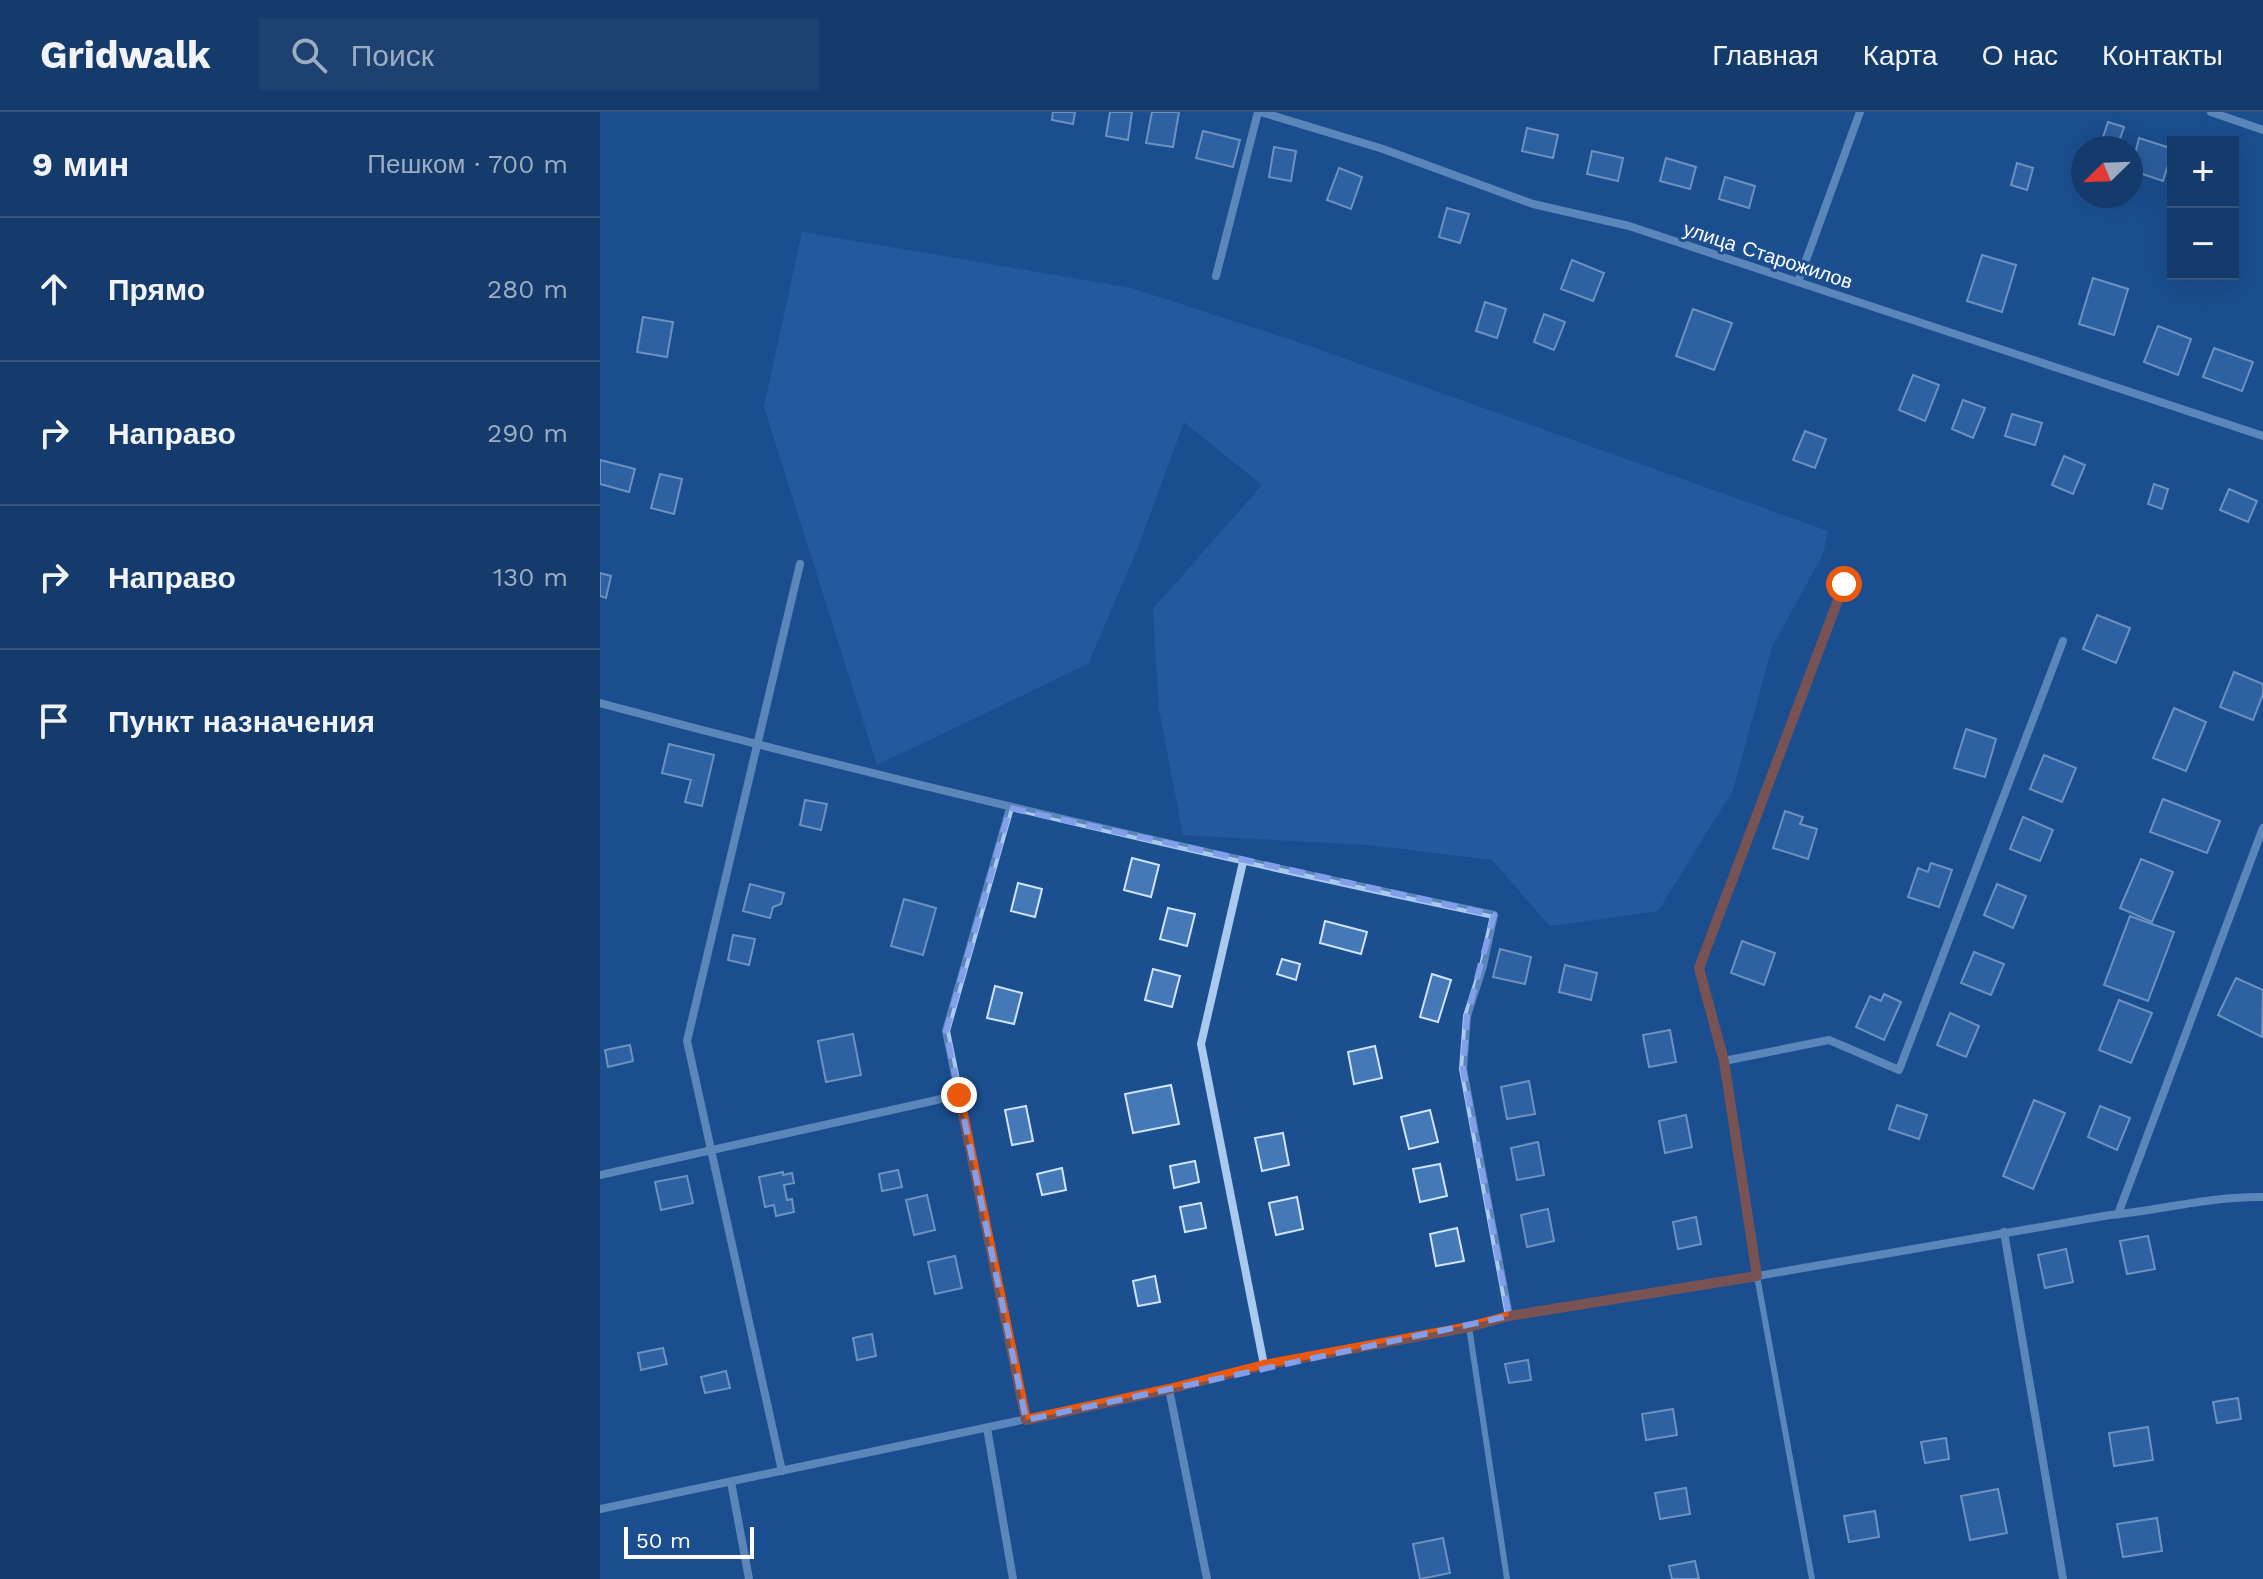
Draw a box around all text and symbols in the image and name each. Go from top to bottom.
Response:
search box [259,19,819,91]
text: Gridwalk [40,33,211,77]
icon: search [287,33,331,77]
text: Поиск [351,38,434,73]
text: Главная [1712,39,1819,72]
text: Карта [1863,39,1938,72]
text: О нас [1982,39,2058,72]
text: Контакты [2102,39,2223,72]
north arrow [2071,136,2143,208]
map controls [2167,136,2239,280]
button: + [2167,136,2239,208]
text: 9 мин [32,144,129,184]
text: Пешком · 700 m [367,149,568,179]
button: − [2167,208,2239,280]
street label: улица Старожилов [1680,216,1856,294]
icon: ahead [32,267,76,311]
text: Прямо [108,272,205,307]
text: 280 m [487,274,568,304]
icon: right [32,411,76,455]
text: Направо [108,416,236,451]
text: 290 m [487,418,568,448]
icon: right [32,555,76,599]
text: Направо [108,560,236,595]
text: 130 m [493,562,568,592]
route start [1826,566,1862,602]
icon: arrive [32,699,76,743]
text: Пункт назначения [108,704,375,739]
route end [941,1077,977,1113]
scale bar [624,1523,754,1559]
text: 50 m [636,1528,691,1553]

